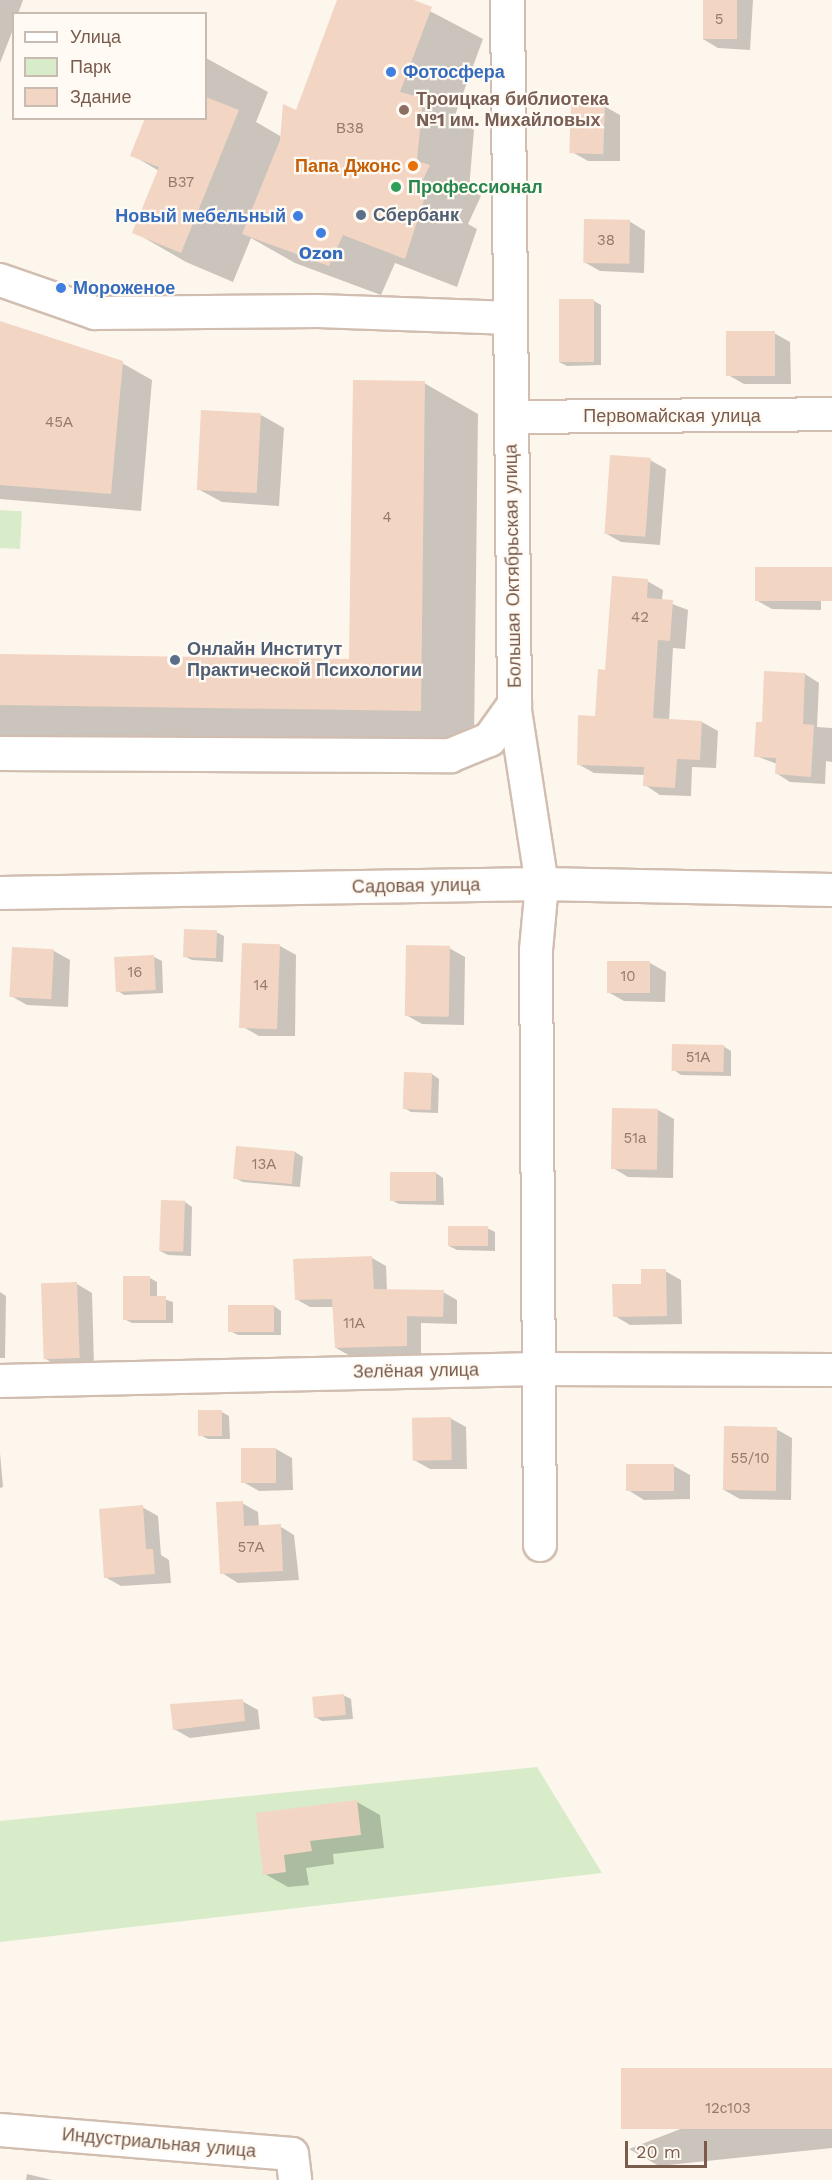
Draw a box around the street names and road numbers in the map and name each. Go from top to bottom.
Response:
street label: Первомайская улица [583,405,761,427]
street label: Большая Октябрьская улица [500,444,526,688]
street label: Садовая улица [352,874,480,898]
street label: Зелёная улица [353,1359,479,1383]
street label: Индустриальная улица [61,2124,257,2162]

